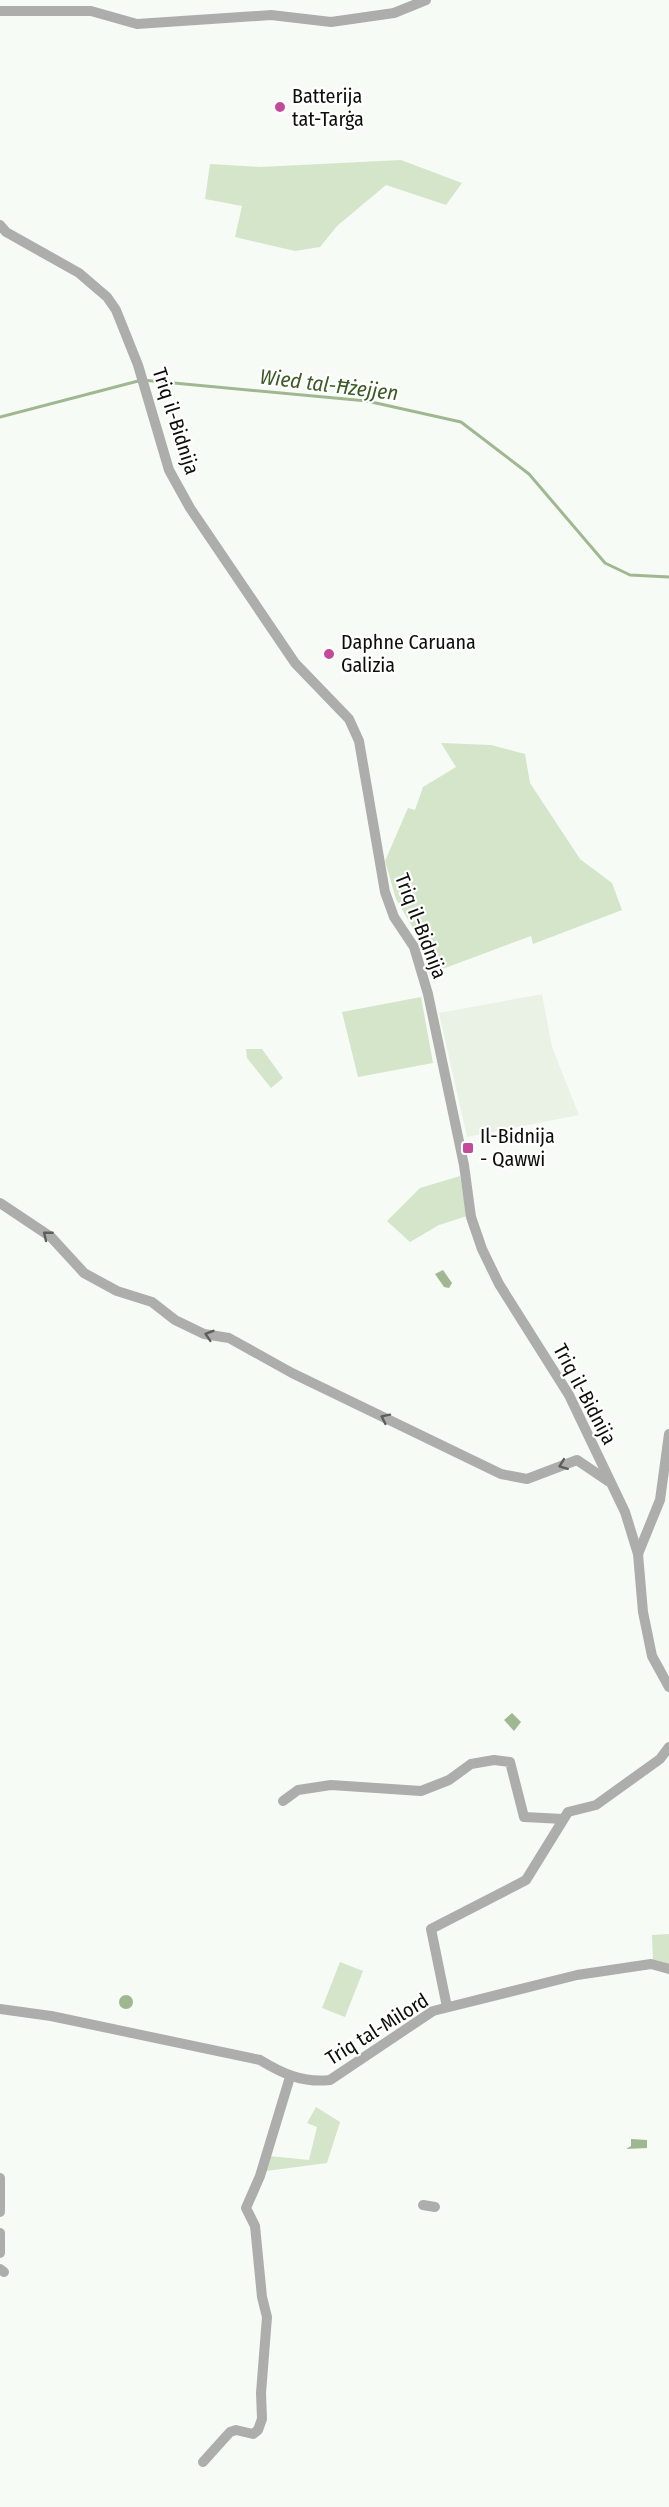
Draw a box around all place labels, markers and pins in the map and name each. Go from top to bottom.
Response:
place label: Batterija tat-Tarġa [292,84,364,131]
marker: Batterija tat-Tarġa [273,100,287,114]
place label: Daphne Caruana Galizia [341,630,476,677]
marker: Daphne Caruana Galizia [322,647,336,661]
place label: Il-Bidnija - Qawwi [480,1124,555,1171]
marker: Il-Bidnija - Qawwi [461,1141,475,1155]

